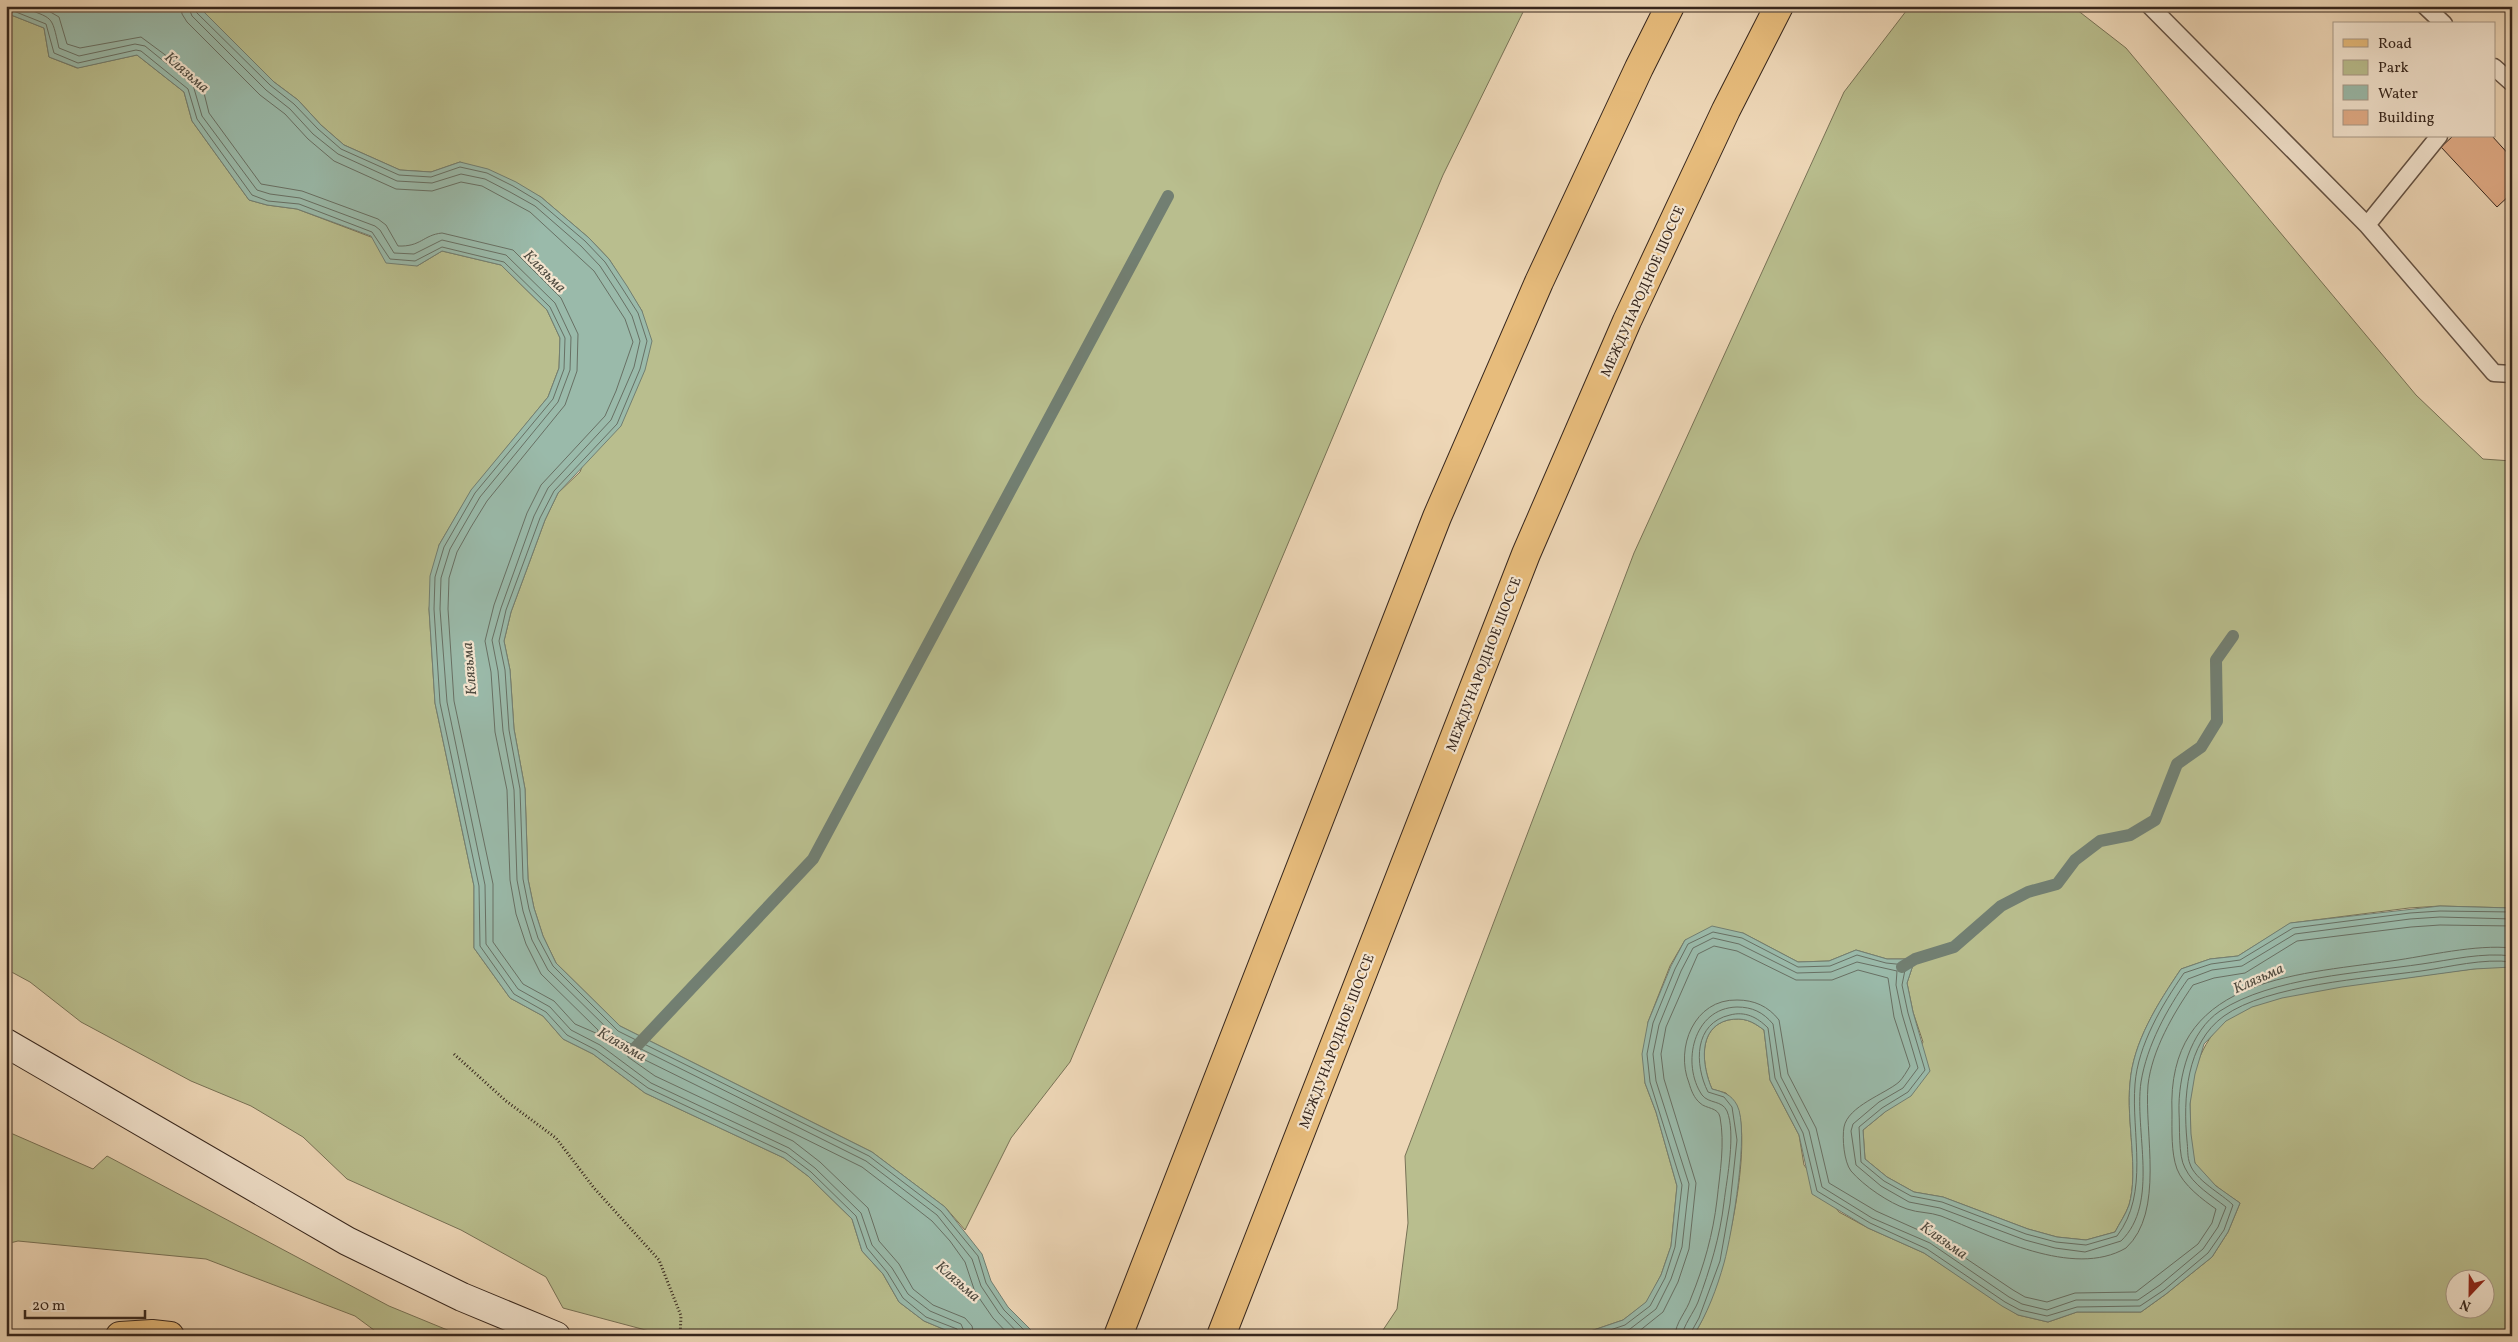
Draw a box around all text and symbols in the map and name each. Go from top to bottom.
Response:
legend [2333,22,2496,138]
text: Road [2378,34,2412,55]
water label: Клязьма [159,48,213,99]
text: Park [2378,58,2409,79]
text: Water [2378,84,2418,105]
text: Building [2378,108,2435,129]
street label: МЕЖДУНАРОДНОЕ ШОССЕ [1597,203,1690,380]
water label: Клязьма [518,246,570,298]
street label: МЕЖДУНАРОДНОЕ ШОССЕ [1442,574,1527,755]
water label: Клязьма [458,641,483,696]
street label: МЕЖДУНАРОДНОЕ ШОССЕ [1295,951,1380,1132]
water label: Клязьма [2230,959,2287,1000]
water label: Клязьма [593,1023,650,1068]
water label: Клязьма [1915,1217,1971,1265]
water label: Клязьма [930,1257,984,1308]
north arrow [2446,1270,2496,1320]
scale bar [25,1287,145,1319]
text: N [2457,1294,2474,1315]
text: 20 m [32,1296,65,1317]

